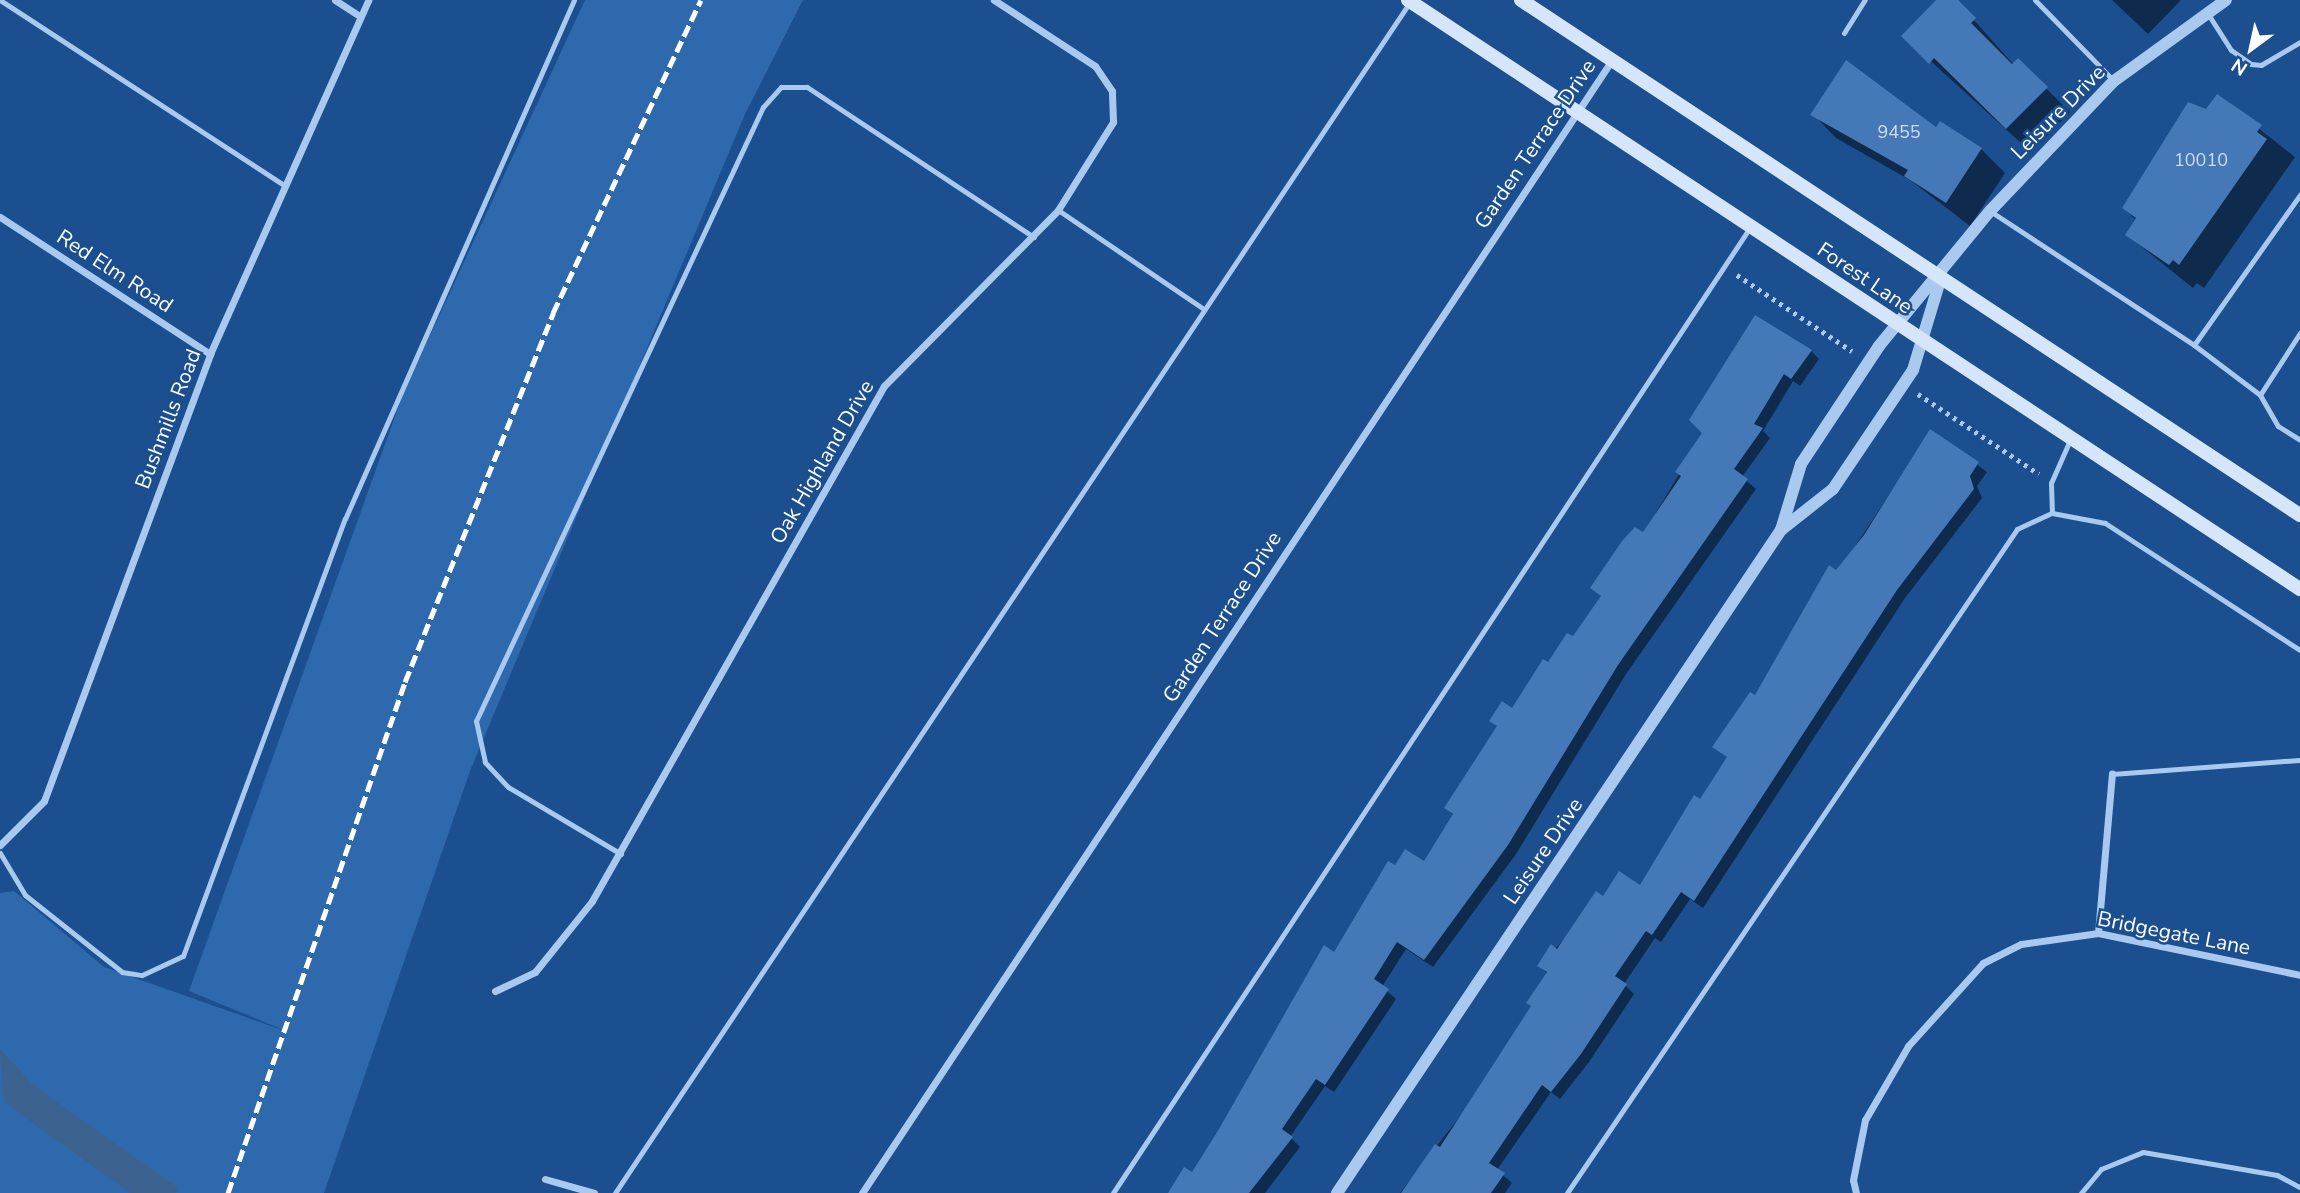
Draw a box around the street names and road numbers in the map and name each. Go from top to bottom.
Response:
street label: Garden Terrace Drive [1469,55,1601,233]
street label: Leisure Drive [2006,60,2110,164]
street label: Red Elm Road [52,224,178,318]
street label: Forest Lane [1812,237,1918,319]
street label: Bushmills Road [130,346,206,492]
street label: Oak Highland Drive [765,376,879,548]
street label: Garden Terrace Drive [1157,527,1287,707]
street label: Leisure Drive [1498,793,1588,909]
street label: Bridgegate Lane [2095,906,2253,960]

